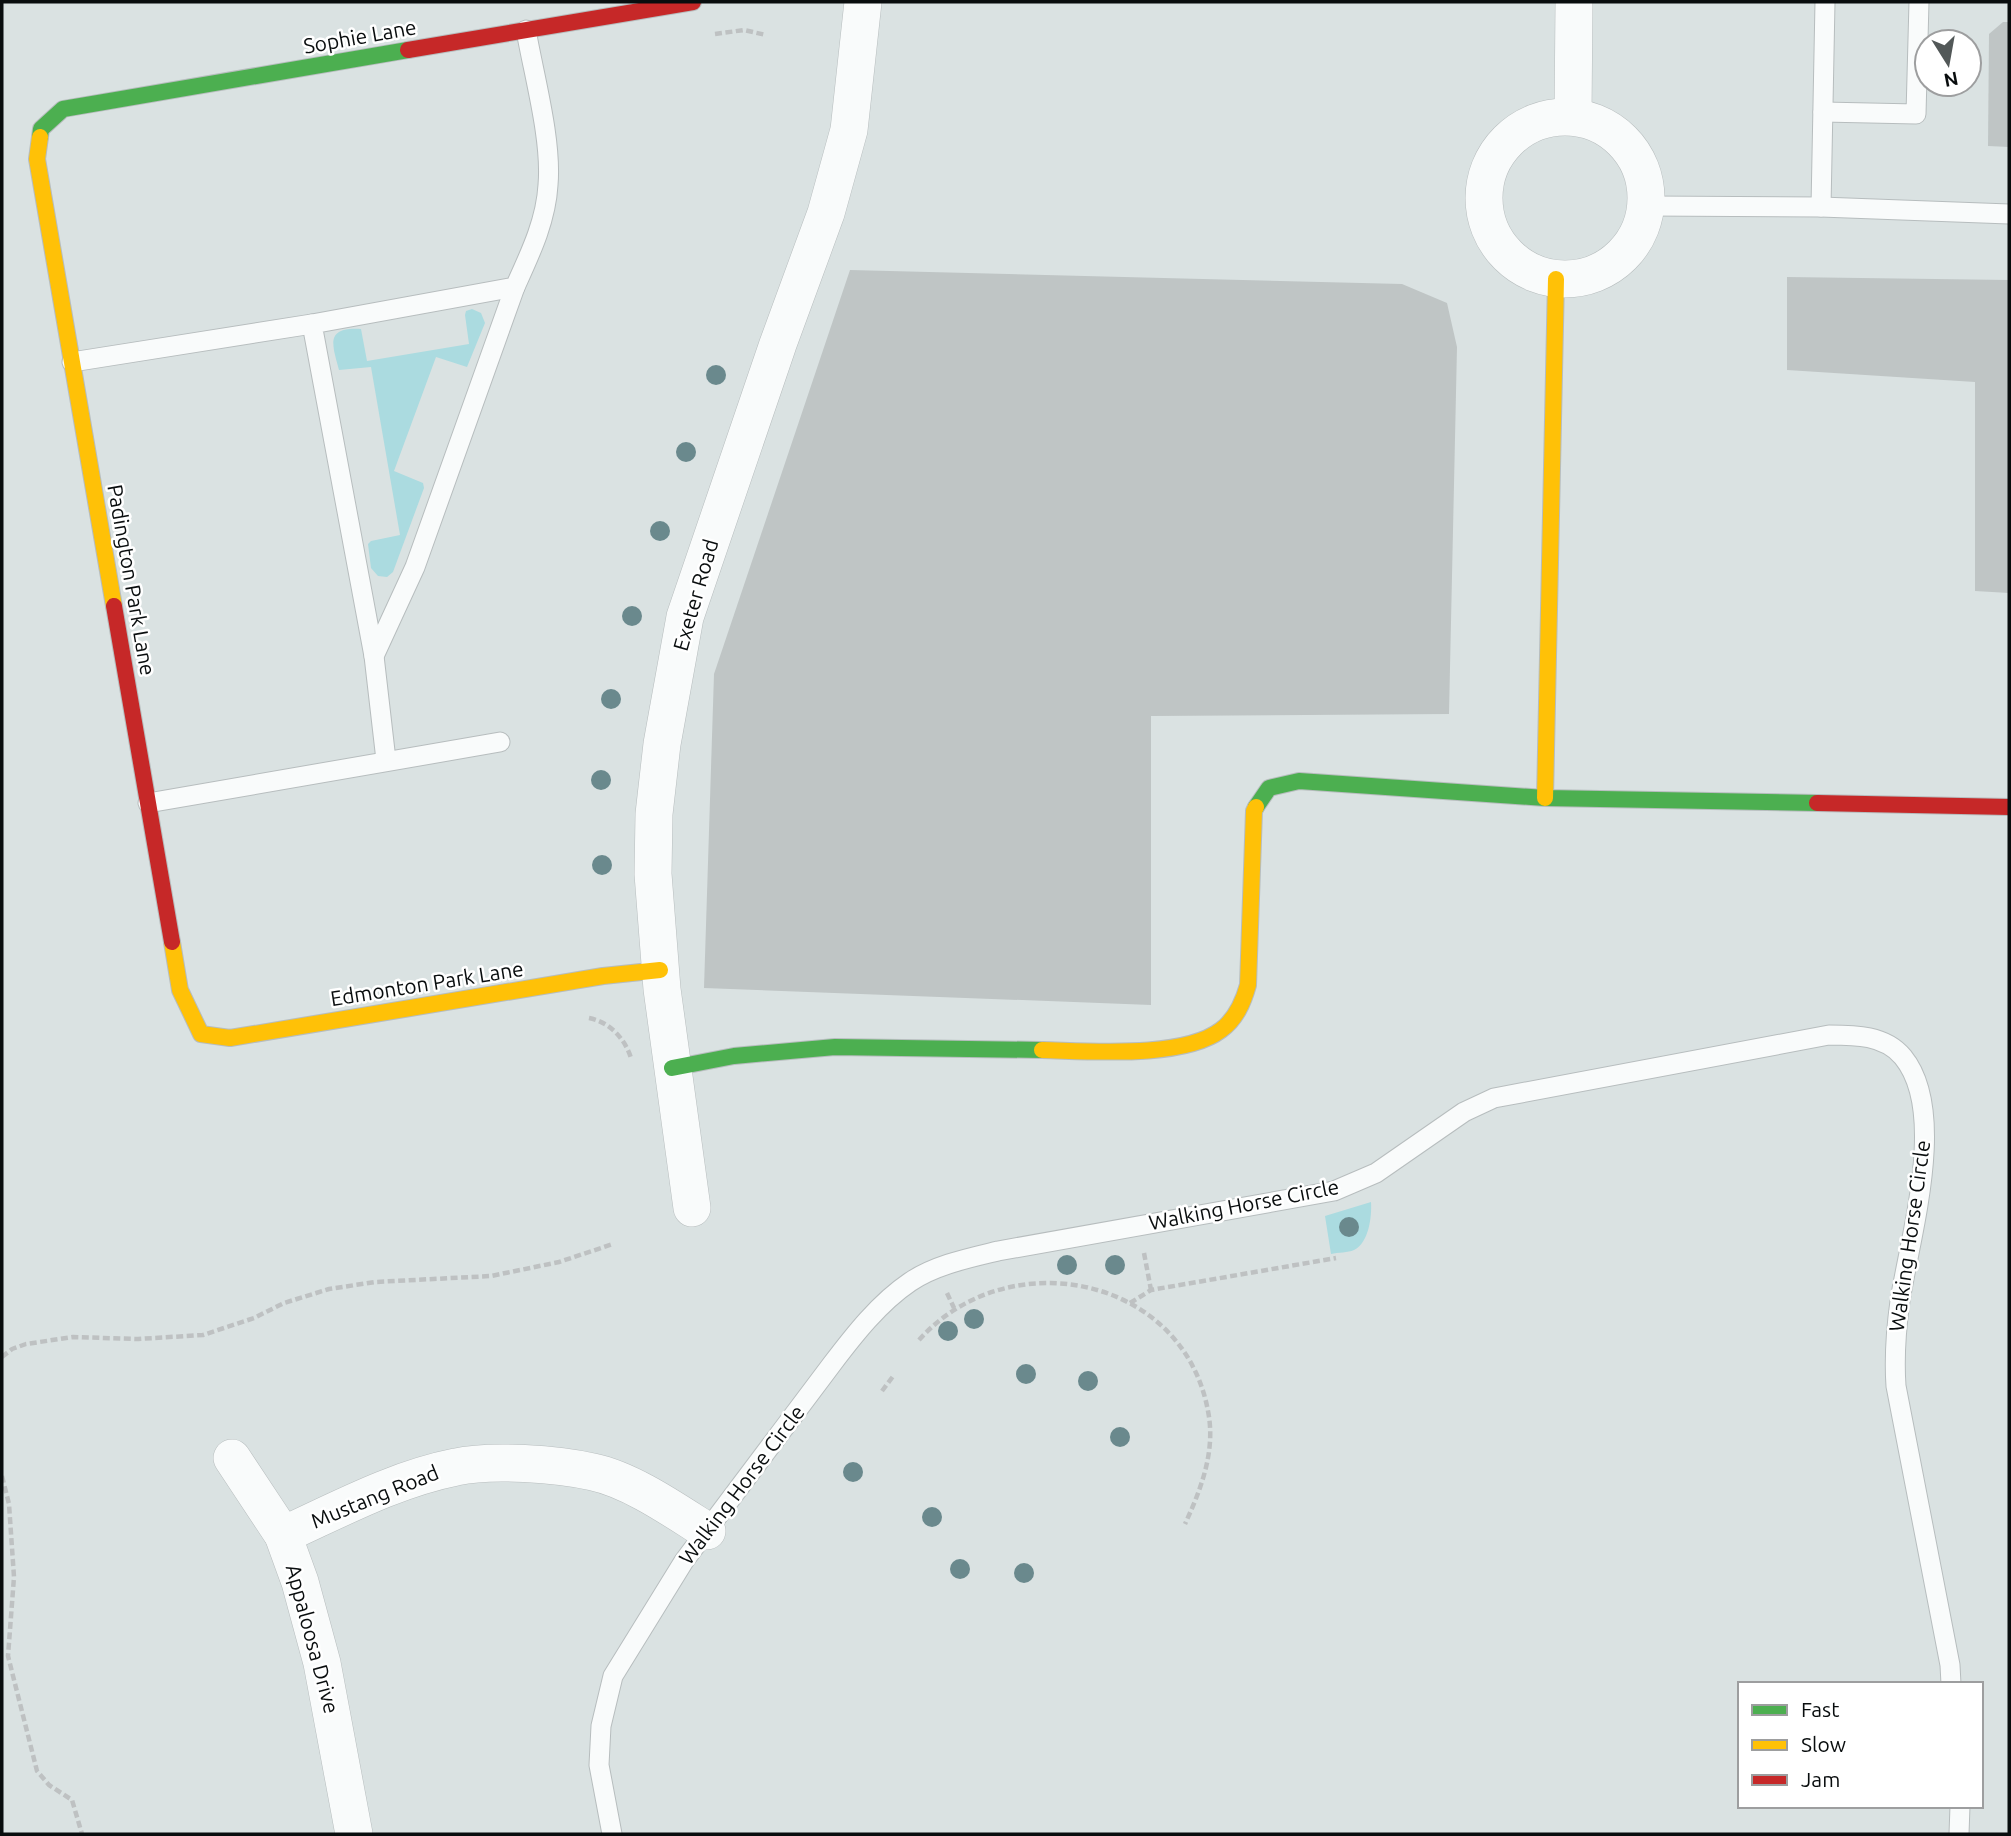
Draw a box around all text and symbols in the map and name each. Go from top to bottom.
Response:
street label: Sophie Lane [302,14,418,58]
north arrow [1913,28,1983,98]
text: N [1942,68,1960,92]
street label: Padington Park Lane [103,482,161,677]
street label: Exeter Road [668,536,722,653]
street label: Edmonton Park Lane [329,956,525,1010]
street label: Walking Horse Circle [1884,1139,1934,1333]
street label: Walking Horse Circle [1147,1174,1341,1234]
street label: Walking Horse Circle [674,1400,809,1569]
street label: Mustang Road [307,1460,442,1533]
street label: Appaloosa Drive [282,1562,344,1716]
legend [1738,1682,1983,1808]
text: Fast [1801,1697,1839,1721]
text: Slow [1801,1732,1846,1756]
text: Jam [1801,1767,1840,1791]

